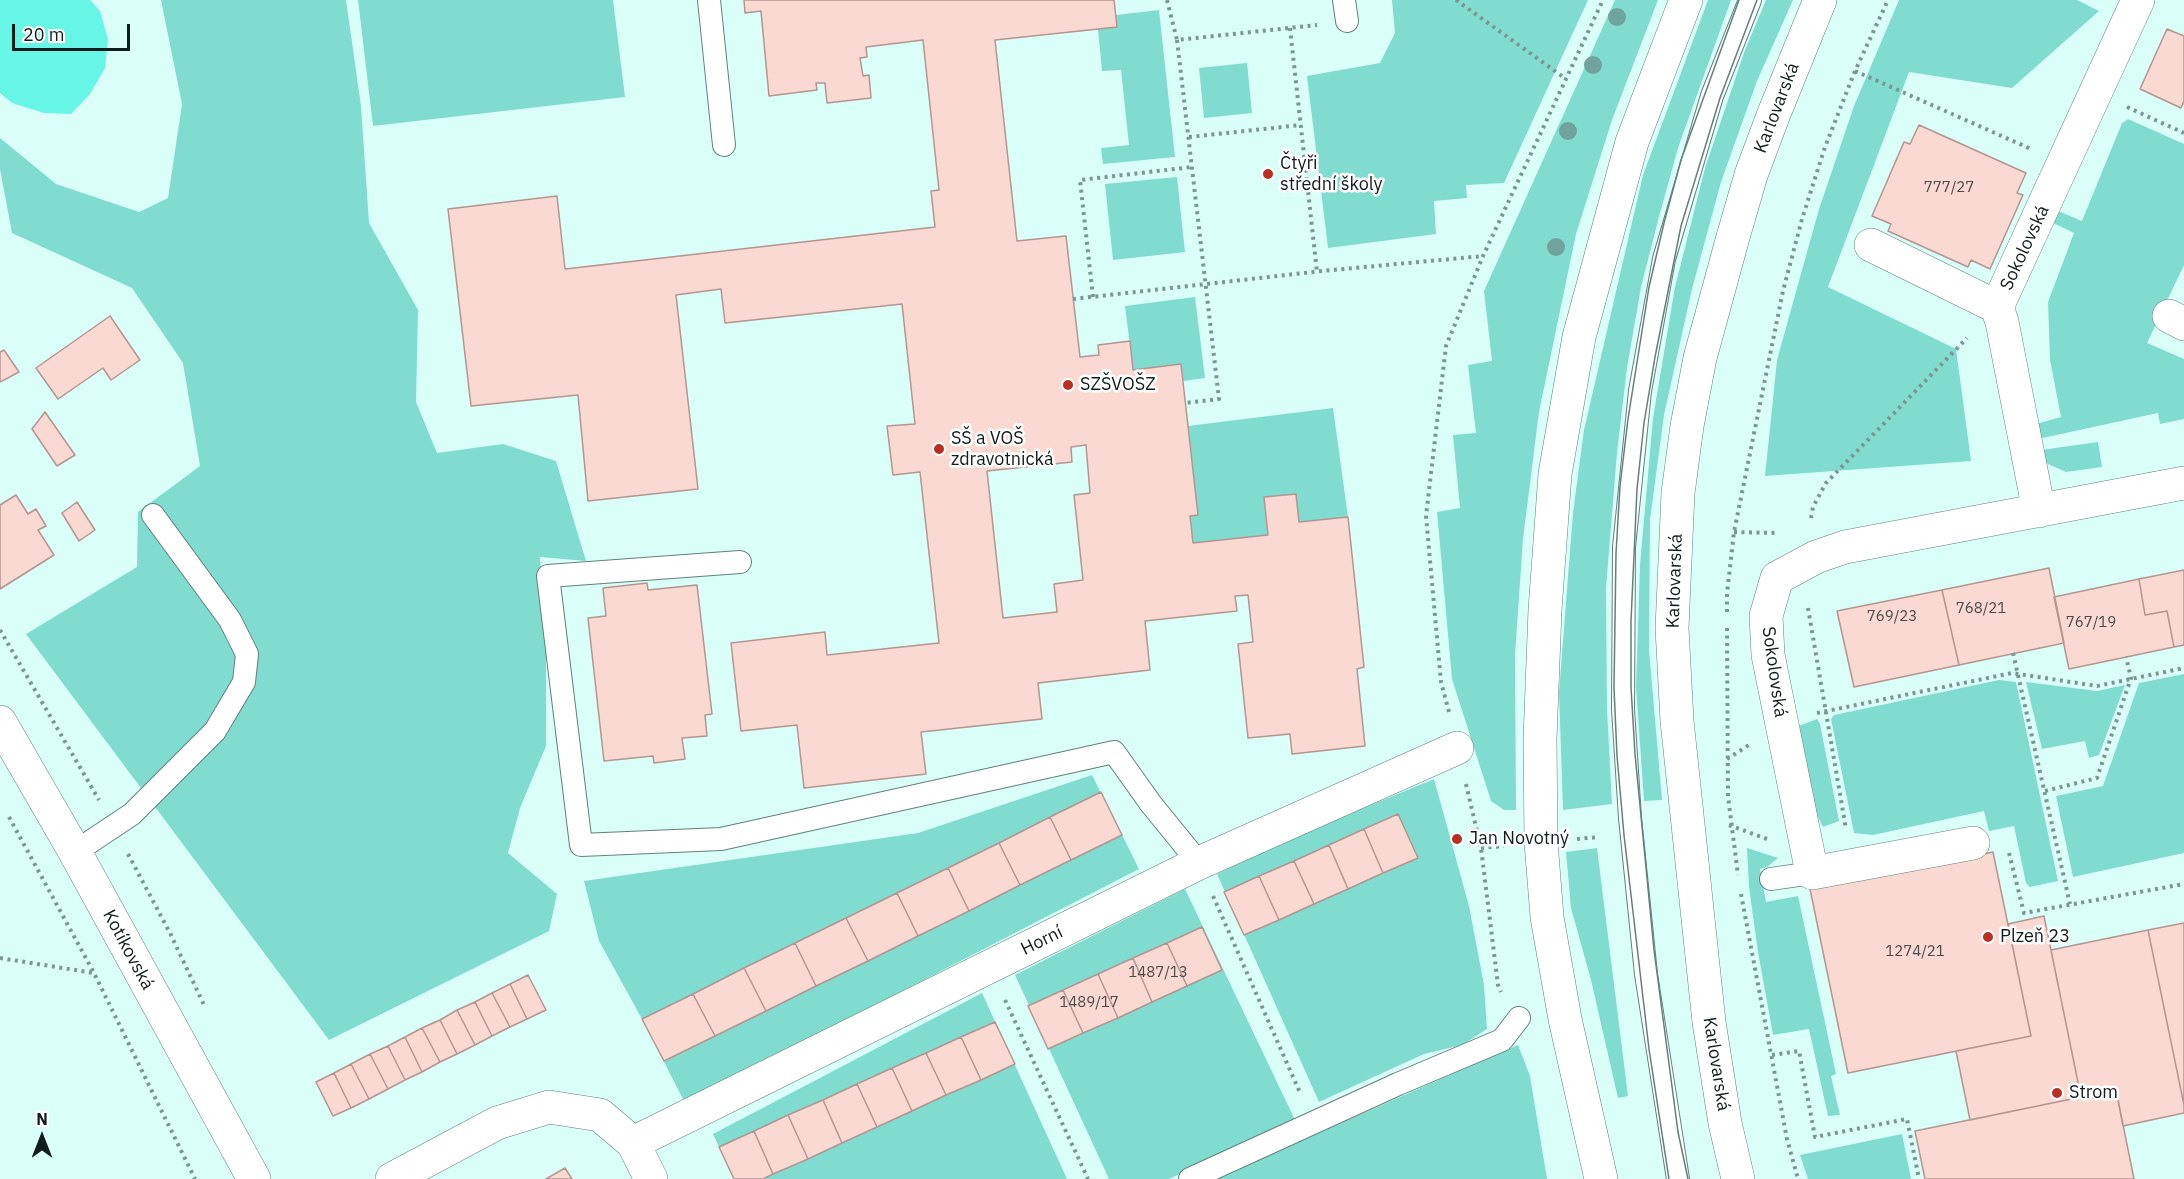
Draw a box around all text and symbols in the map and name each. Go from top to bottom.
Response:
scale bar [15,12,134,50]
text: 20 m [23,23,65,46]
street label: Karlovarská [1750,60,1804,156]
place label: Čtyři střední školy [1280,153,1382,195]
marker: Čtyři střední školy [1261,167,1275,181]
house number: 777/27 [1924,179,1974,197]
street label: Sokolovská [1996,202,2054,294]
place label: SZŠVOŠZ [1080,374,1156,396]
marker: SZŠVOŠZ [1061,378,1075,392]
place label: SŠ a VOŠ zdravotnická [951,428,1054,470]
marker: SŠ a VOŠ zdravotnická [932,442,946,456]
street label: Karlovarská [1663,533,1687,629]
house number: 768/21 [1956,600,2006,618]
house number: 769/23 [1867,608,1917,626]
house number: 767/19 [2066,614,2116,632]
street label: Sokolovská [1757,625,1791,719]
place label: Jan Novotný [1469,828,1569,850]
marker: Jan Novotný [1450,832,1464,846]
street label: Kotíkovská [98,906,158,994]
street label: Horní [1017,922,1067,960]
place label: Plzeň 23 [2000,926,2070,948]
marker: Plzeň 23 [1981,930,1995,944]
house number: 1274/21 [1885,943,1945,961]
house number: 1487/13 [1128,964,1188,982]
house number: 1489/17 [1059,994,1119,1012]
street label: Karlovarská [1698,1015,1734,1113]
place label: Strom [2069,1082,2118,1104]
marker: Strom [2050,1086,2064,1100]
north arrow [12,1107,72,1167]
text: N [36,1109,48,1129]

